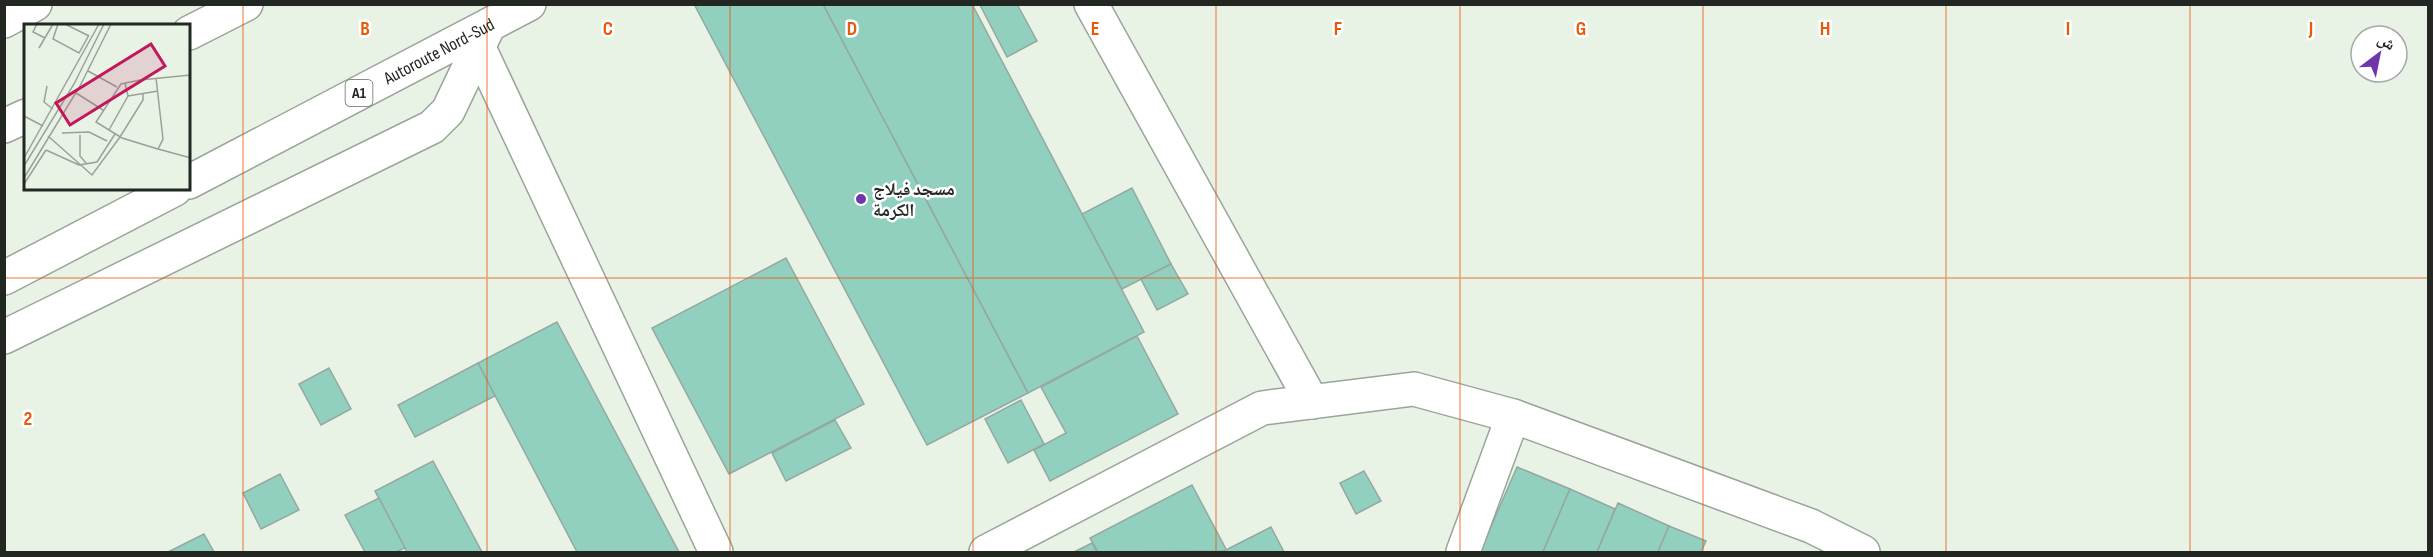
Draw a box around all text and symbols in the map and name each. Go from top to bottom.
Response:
street label: Autoroute Nord-Sud [379,14,498,89]
text: B [360,17,370,41]
text: C [603,17,613,41]
text: D [847,17,857,41]
text: E [1091,17,1099,41]
text: F [1334,17,1342,41]
text: G [1576,17,1586,41]
text: H [1820,17,1830,41]
text: I [2066,17,2070,41]
text: J [2308,17,2313,41]
inset map [24,24,190,190]
north arrow [2349,24,2409,84]
text: ش [2374,30,2398,55]
road number: A1 [346,80,372,106]
place label: مسجد فيلاج الكرمة [873,179,955,221]
marker: مسجد فيلاج الكرمة [854,192,868,206]
text: 2 [24,407,32,431]

